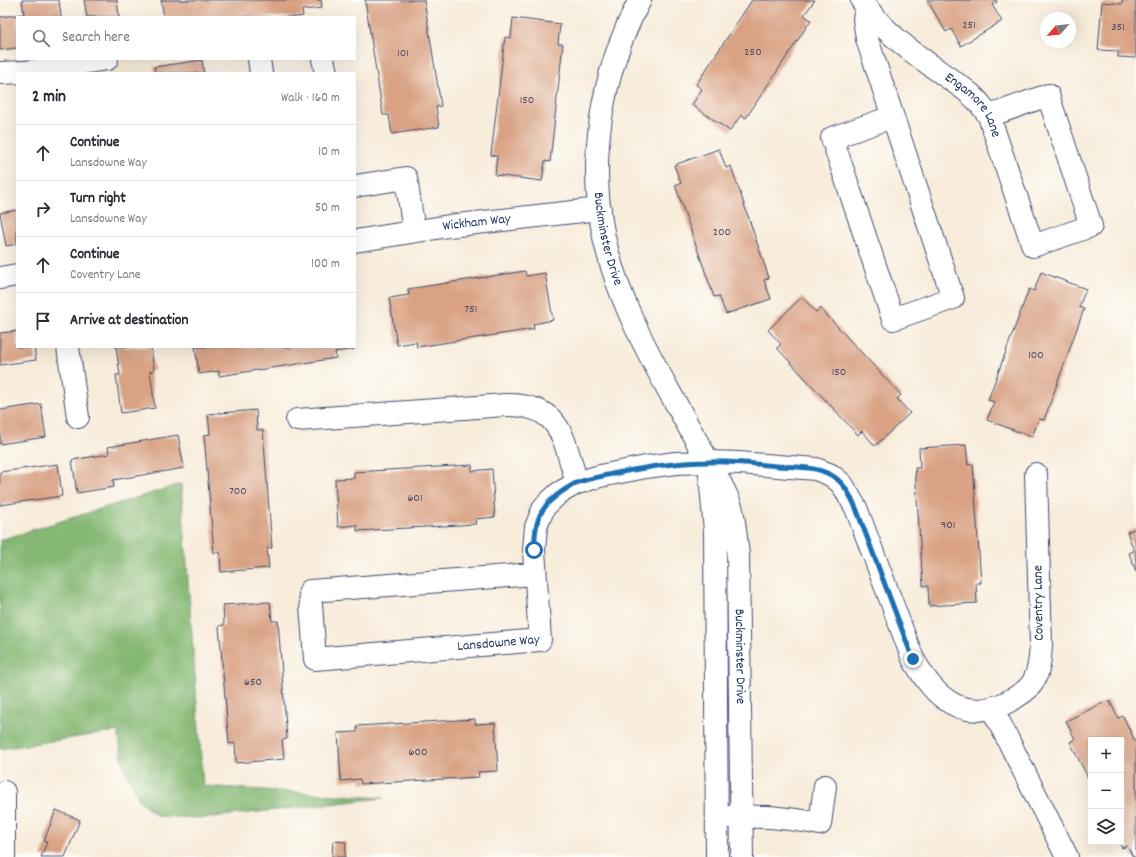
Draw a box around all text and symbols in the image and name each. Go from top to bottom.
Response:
north arrow [1040,12,1076,48]
search box [16,16,356,60]
house number: 251 [962,17,976,34]
house number: 351 [1111,19,1125,36]
icon: search [30,27,52,49]
text: Search here [62,27,130,49]
house number: 250 [744,44,762,61]
house number: 101 [397,45,409,62]
street label: Engamore Lane [940,68,1006,140]
text: 2 min [32,86,66,110]
text: Walk · 160 m [281,89,340,108]
house number: 150 [520,92,534,109]
text: Continue [70,132,119,154]
icon: ahead [32,142,54,164]
text: 10 m [318,143,340,162]
text: Lansdowne Way [70,154,147,173]
text: Turn right [70,188,126,210]
street label: Buckminster Drive [588,192,627,289]
icon: right [32,198,54,220]
text: 50 m [315,199,340,218]
street label: Wickham Way [441,209,512,237]
text: Lansdowne Way [70,210,147,229]
house number: 200 [713,224,731,241]
text: Continue [70,244,119,266]
icon: ahead [32,254,54,276]
text: 100 m [311,255,340,274]
text: Coventry Lane [70,266,140,285]
house number: 751 [465,301,477,318]
icon: arrive [32,310,54,332]
text: Arrive at destination [70,310,188,332]
house number: 100 [1028,347,1044,364]
house number: 150 [832,364,846,381]
house number: 700 [229,483,247,500]
house number: 601 [407,490,423,507]
house number: 901 [941,517,955,534]
route start [525,541,543,559]
street label: Coventry Lane [1028,565,1050,641]
street label: Buckminster Drive [729,609,750,704]
street label: Lansdowne Way [456,630,541,657]
route end [904,650,922,668]
house number: 650 [244,674,262,691]
map controls [1088,737,1124,845]
button: + [1088,737,1124,773]
house number: 600 [409,744,427,761]
button: − [1088,773,1124,809]
button: layers [1088,809,1124,845]

